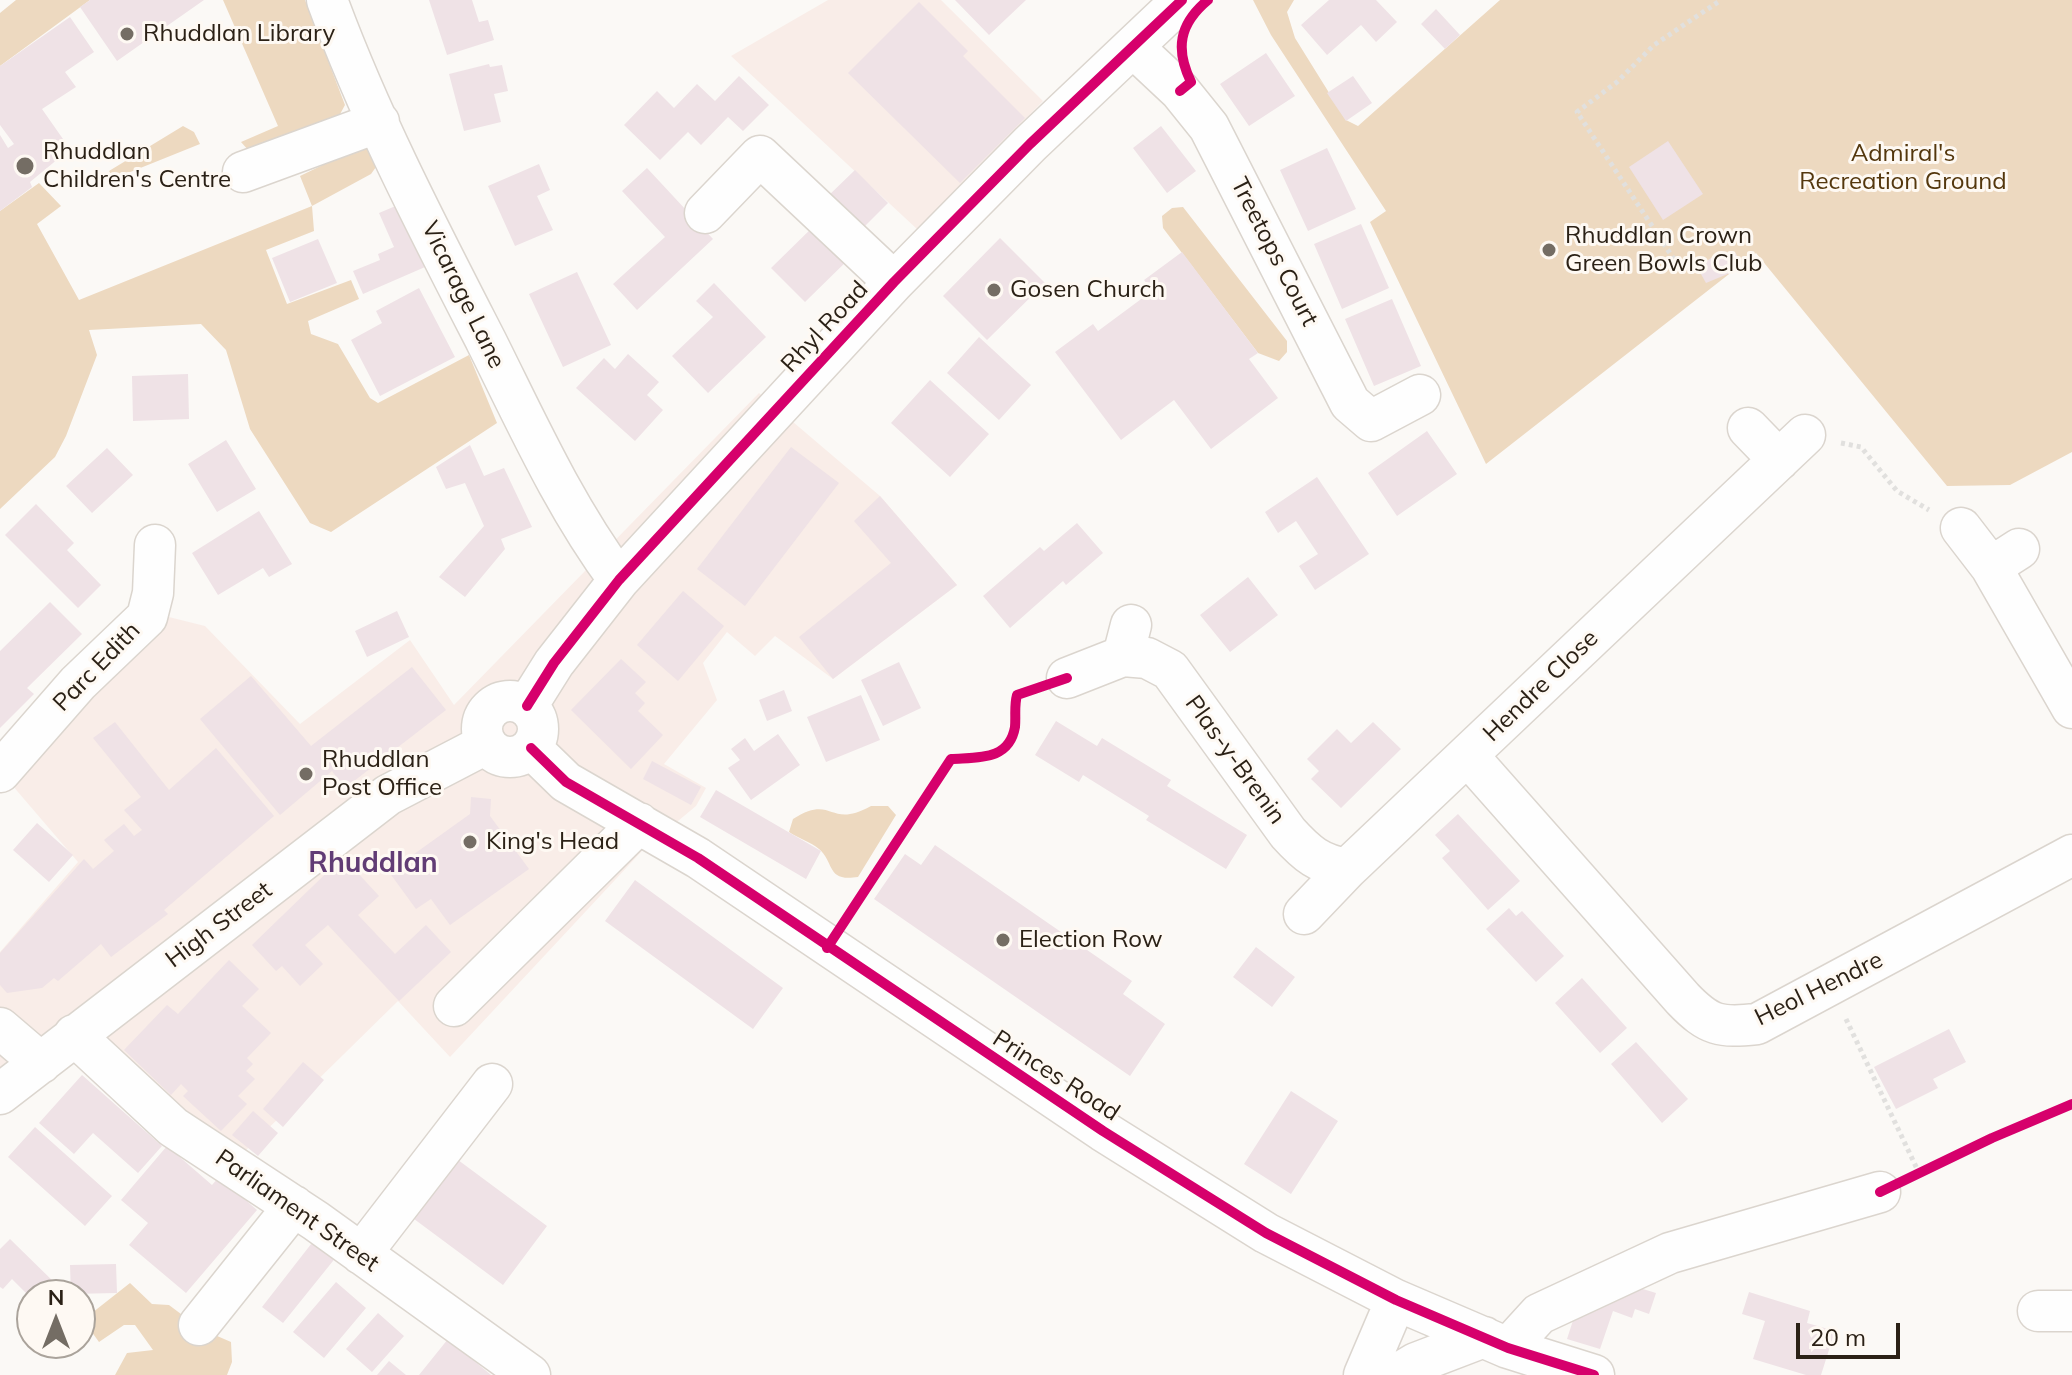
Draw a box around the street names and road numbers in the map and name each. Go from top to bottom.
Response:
street label: Treetops Court [1224,173,1324,331]
street label: Vicarage Lane [415,217,511,373]
street label: Rhyl Road [776,275,874,379]
street label: Parc Edith [47,616,147,718]
street label: Hendre Close [1478,624,1604,748]
street label: Plas-y-Brenin [1179,690,1291,830]
street label: High Street [160,876,278,974]
street label: Heol Hendre [1750,946,1888,1032]
street label: Princes Road [987,1024,1125,1128]
street label: Parliament Street [210,1144,384,1278]

